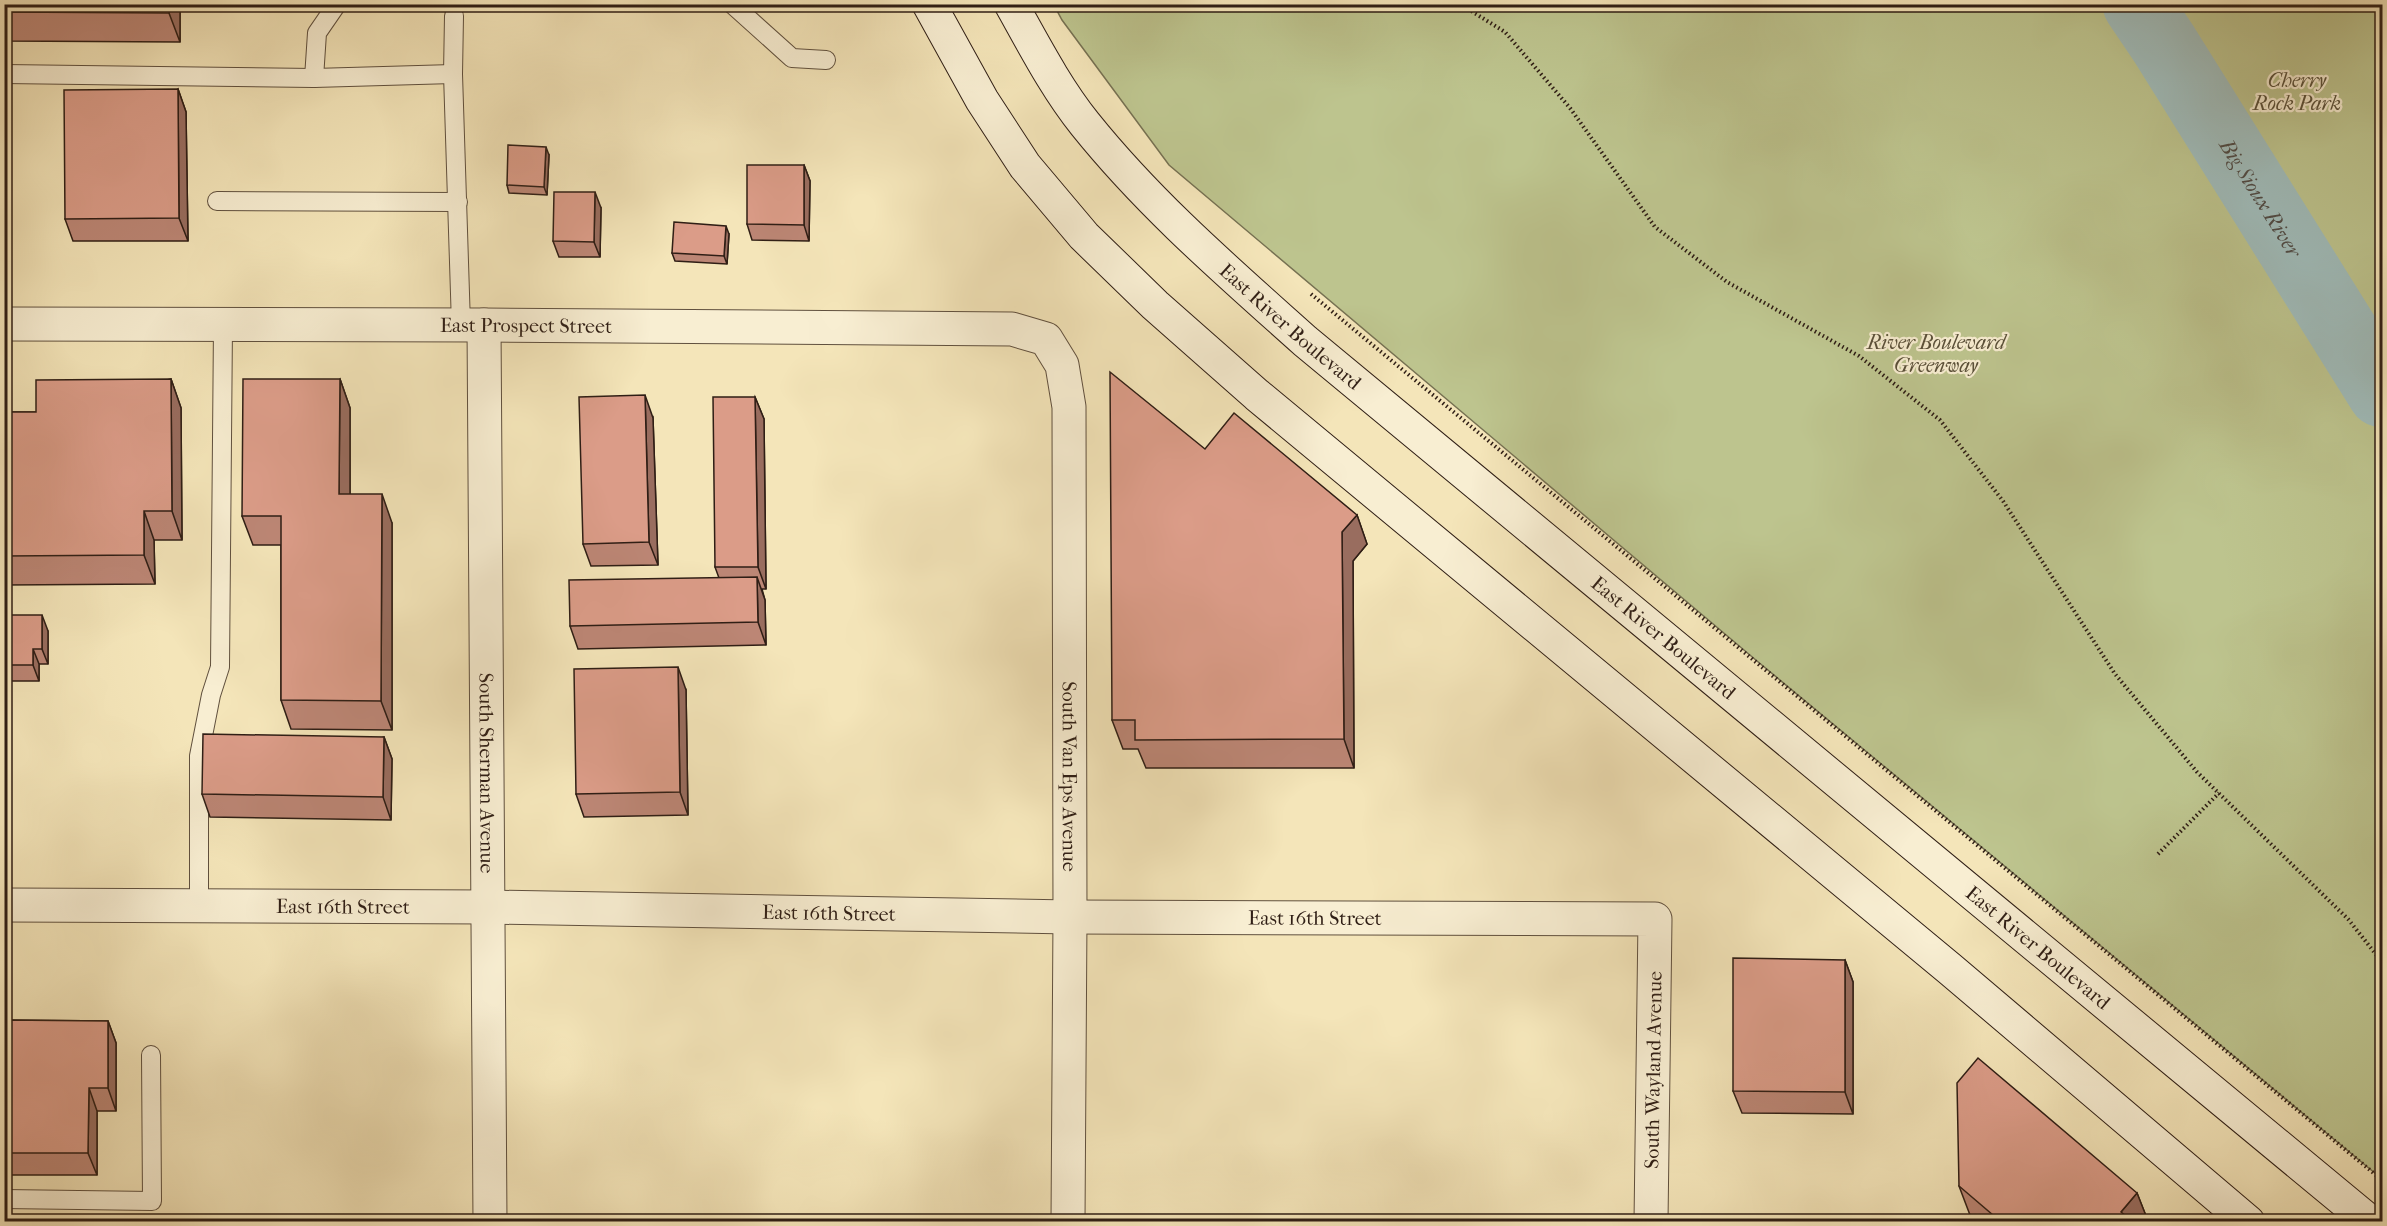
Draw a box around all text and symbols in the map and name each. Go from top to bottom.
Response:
park label: Cherry Rock Park [2251,69,2341,115]
water label: Big Sioux River [2214,134,2307,263]
street label: East River Boulevard [1215,259,1367,395]
street label: East Prospect Street [440,314,612,338]
park label: River Boulevard Greenway [1865,331,2008,377]
street label: East River Boulevard [1587,572,1741,705]
street label: South Sherman Avenue [474,673,499,873]
street label: South Van Eps Avenue [1058,681,1081,872]
street label: East River Boulevard [1961,882,2115,1015]
street label: East 16th Street [276,895,410,919]
street label: East 16th Street [762,901,896,926]
street label: East 16th Street [1248,907,1382,930]
street label: South Wayland Avenue [1640,971,1667,1169]

